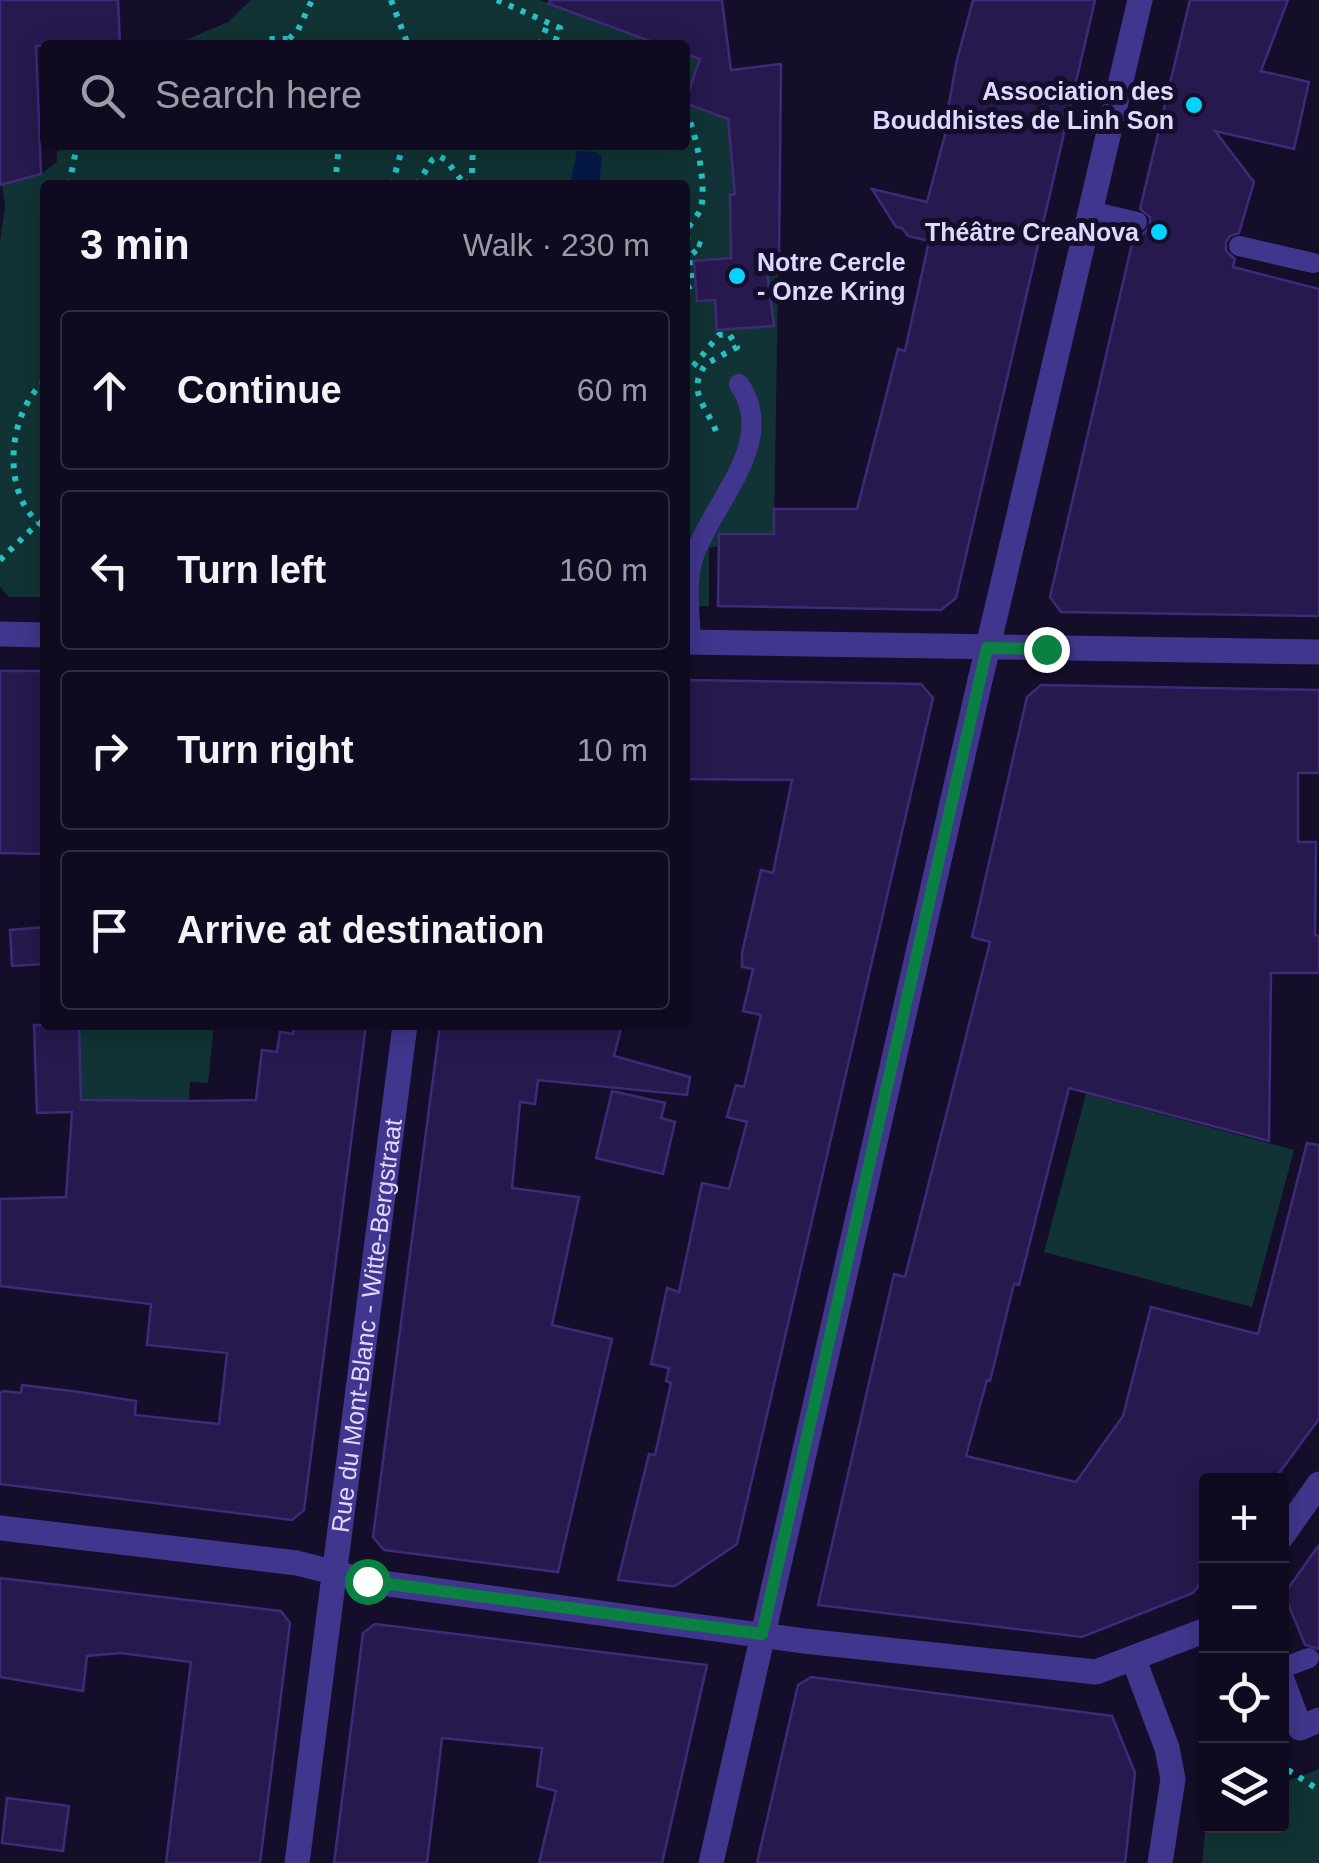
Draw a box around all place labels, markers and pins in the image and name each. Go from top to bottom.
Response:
place label: Association des Bouddhistes de Linh Son [873,77,1174,134]
marker: Association des Bouddhistes de Linh Son [1183,94,1205,116]
place label: Théâtre CreaNova [925,218,1140,246]
marker: Théâtre CreaNova [1148,221,1170,243]
place label: Notre Cercle - Onze Kring [757,248,906,305]
marker: Notre Cercle - Onze Kring [726,265,748,287]

